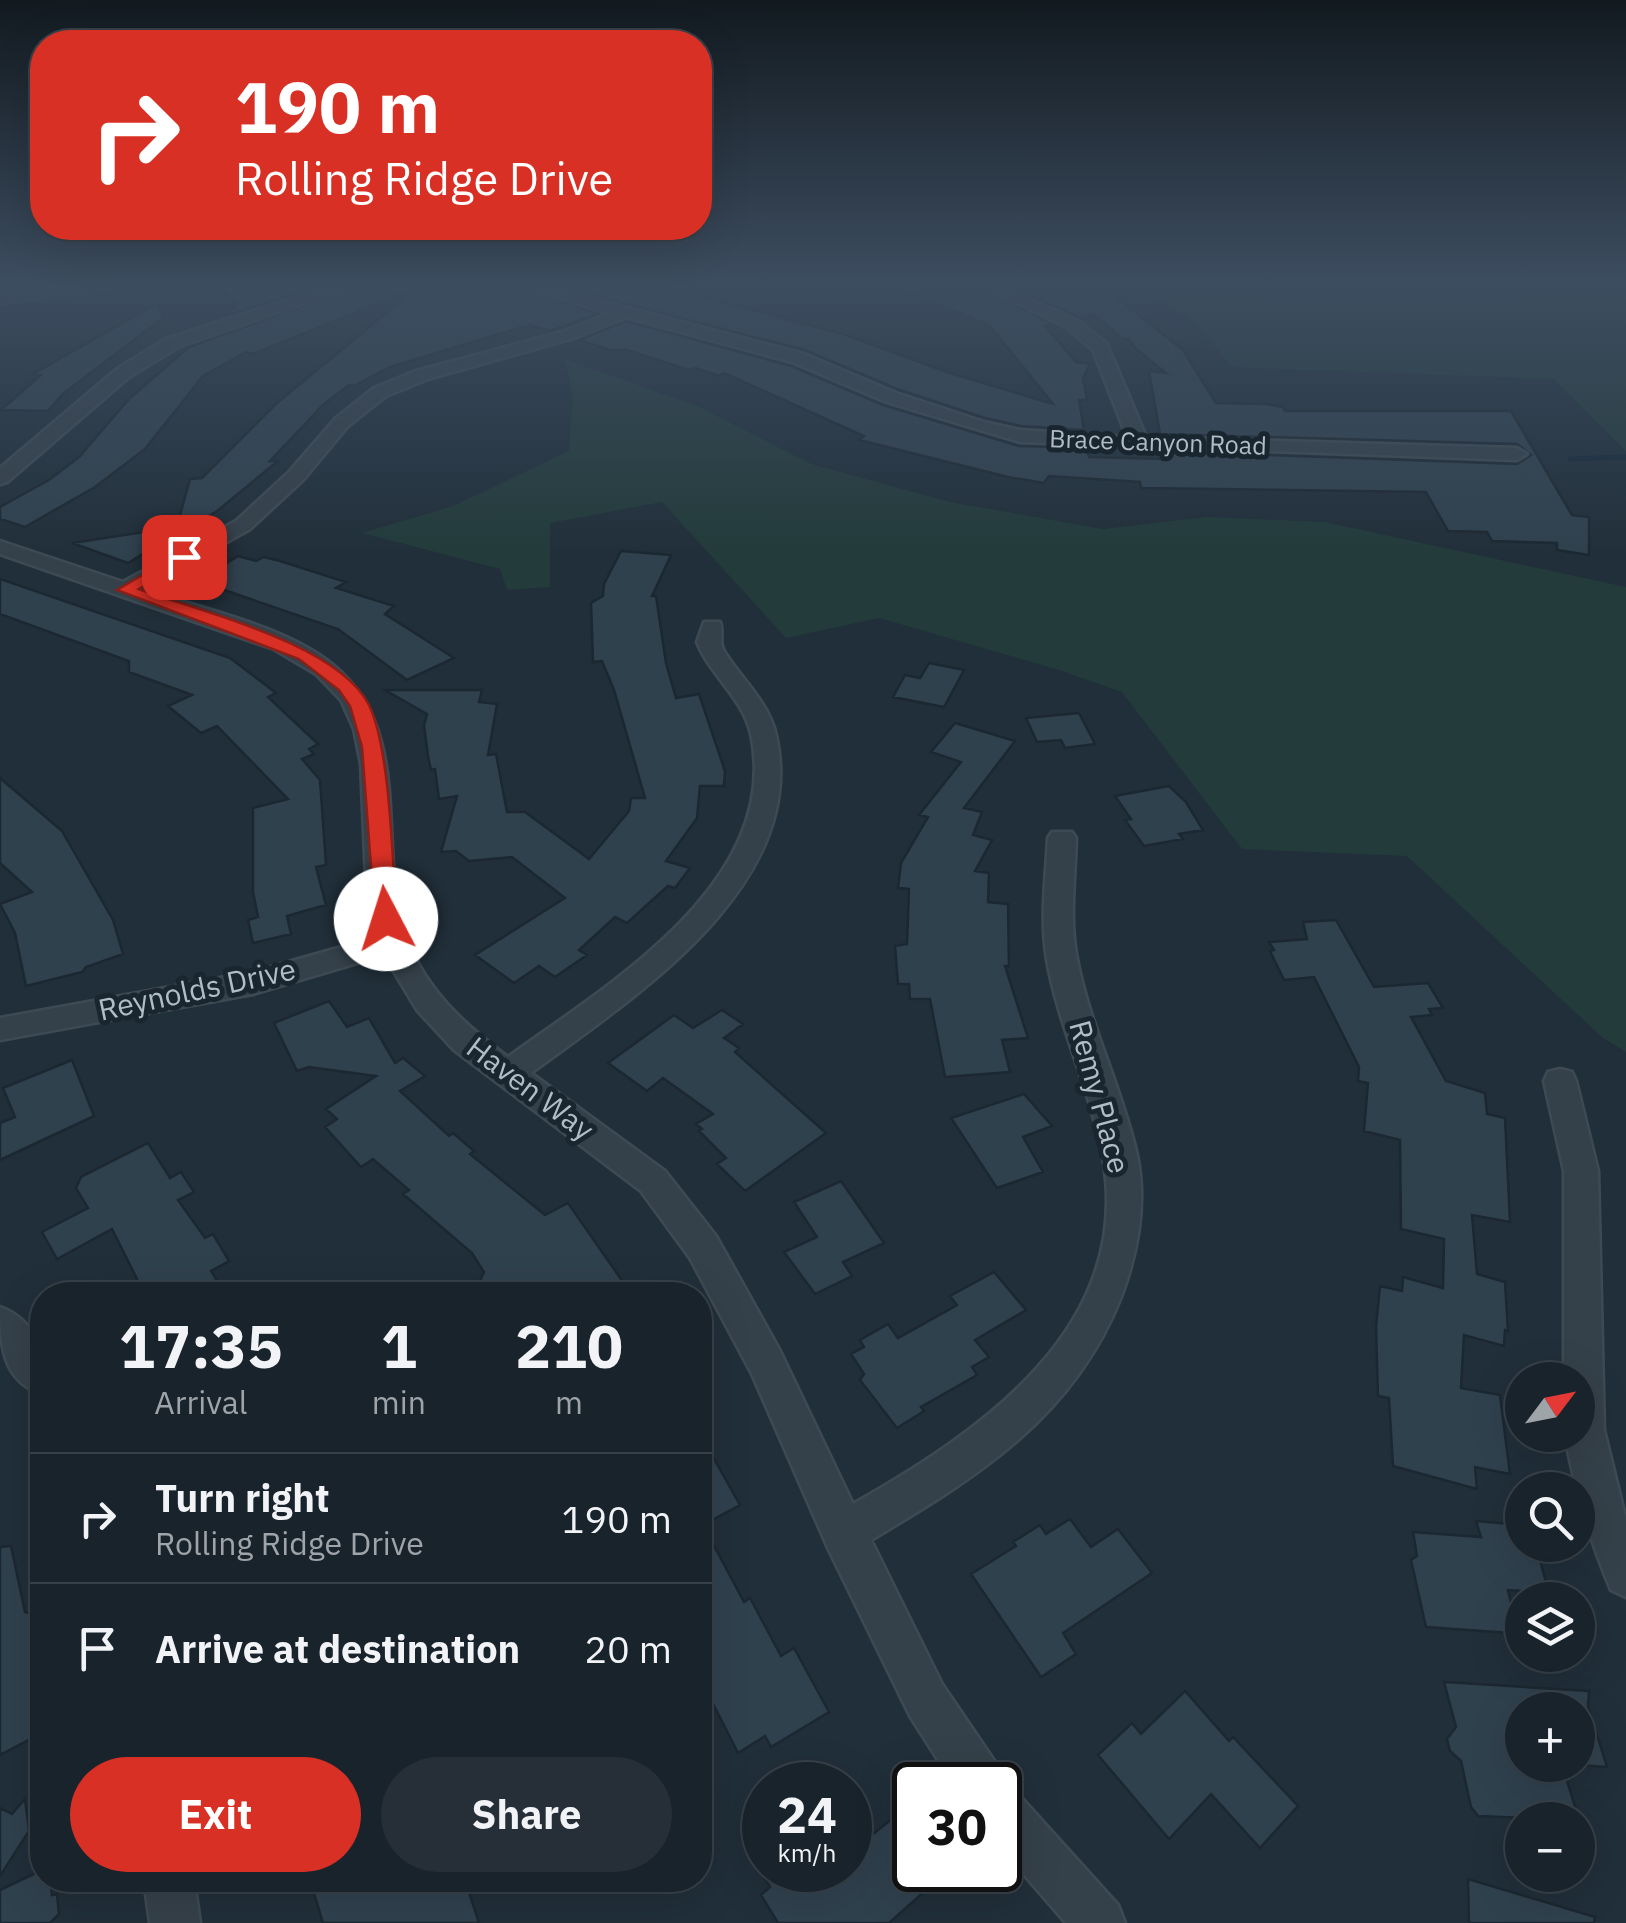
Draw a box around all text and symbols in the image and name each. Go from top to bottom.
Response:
text: 190 m [235,61,440,152]
icon: right [70,70,200,200]
text: Rolling Ridge Drive [235,149,613,207]
street label: Brace Canyon Road [1049,421,1267,462]
pin [142,515,227,600]
icon: arrive [157,530,212,585]
position arrow [334,867,438,971]
street label: Reynolds Drive [94,949,299,1028]
street label: Remy Place [1061,1016,1140,1177]
street label: Haven Way [460,1027,602,1148]
text: 17:35 [119,1306,283,1385]
text: 1 [381,1306,417,1385]
text: 210 [515,1306,623,1385]
north arrow [1505,1362,1595,1452]
map controls [1505,1362,1595,1892]
text: Arrival [154,1381,248,1423]
text: min [372,1381,426,1423]
text: m [555,1381,583,1423]
button: search [1505,1472,1595,1562]
text: Turn right [155,1473,330,1522]
icon: right [70,1491,125,1546]
text: 190 m [561,1494,672,1543]
text: Rolling Ridge Drive [155,1522,424,1564]
button: layers [1505,1582,1595,1672]
icon: arrive [70,1621,125,1676]
text: Arrive at destination [155,1624,520,1673]
text: 20 m [584,1624,672,1673]
button: + [1505,1692,1595,1782]
button: Exit [70,1757,361,1872]
button: Share [381,1757,672,1872]
speed limit sign: 30 [892,1762,1022,1892]
text: 24 [777,1782,837,1847]
button: − [1505,1802,1595,1892]
text: km/h [778,1836,836,1869]

